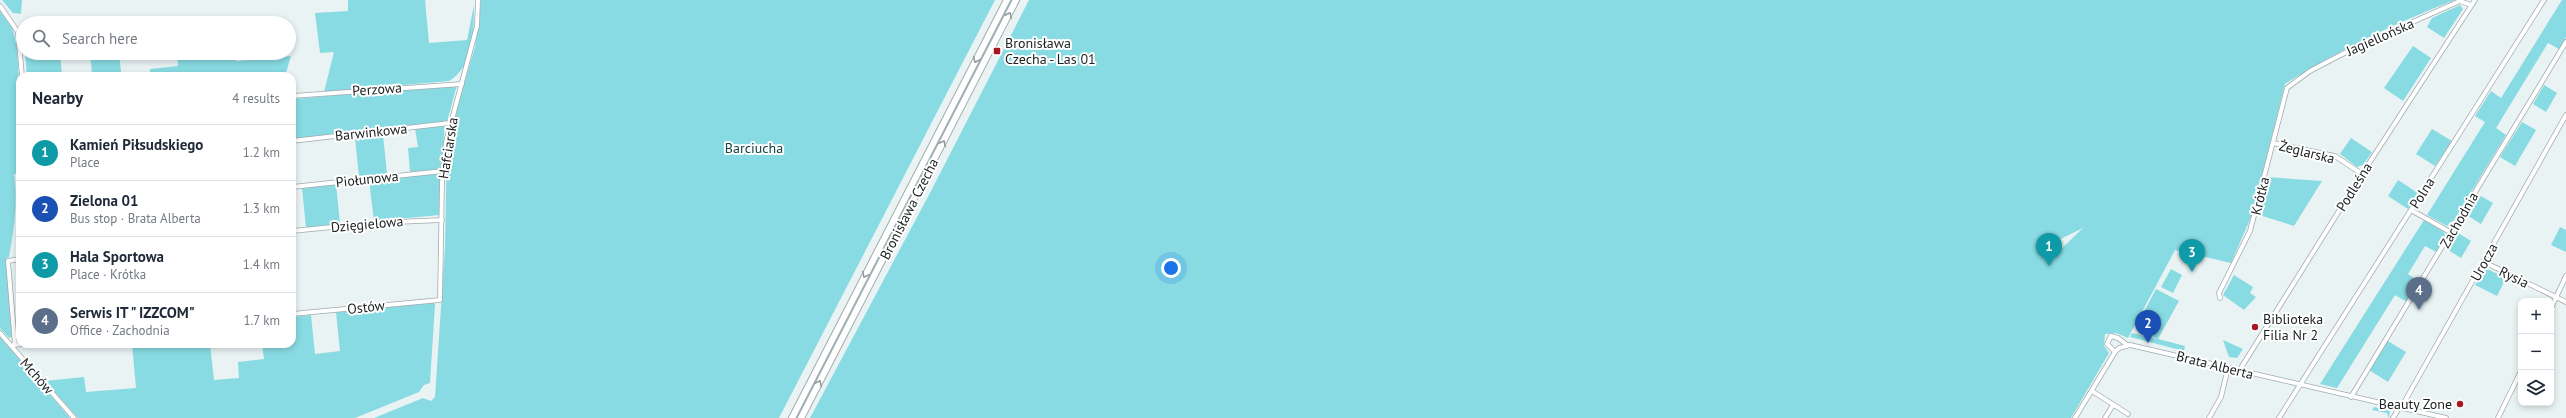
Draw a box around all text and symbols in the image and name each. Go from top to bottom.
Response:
one-way arrow [1004,12,1011,20]
street label: Jagiellońska [2342,14,2417,60]
search box [16,16,296,60]
icon: search [30,27,52,49]
text: Search here [62,29,138,48]
place label: Bronisława Czecha - Las 01 [1005,34,1096,68]
marker: Bronisława Czecha - Las 01 [992,46,1002,56]
one-way arrow [973,55,981,63]
street label: Perzowa [352,78,403,100]
text: Nearby [32,87,83,109]
text: 4 results [232,90,280,107]
street label: Hafciarska [434,116,462,180]
street label: Barwinkowa [334,119,408,145]
text: Kamień Piłsudskiego [70,135,203,154]
street label: Żeglarska [2277,136,2337,168]
park label: Barciucha [725,139,783,157]
one-way arrow [938,140,945,148]
text: 1 [41,144,49,161]
text: 1.2 km [243,144,280,161]
text: Place [70,154,100,171]
street label: Bronisława Czecha [876,155,942,263]
street label: Podleśna [2332,159,2376,215]
street label: Piołunowa [335,167,399,191]
street label: Polna [2405,174,2439,212]
street label: Krótka [2247,175,2273,217]
street label: Zachodnia [2436,189,2482,251]
text: Zielona 01 [70,191,139,210]
text: 2 [41,200,49,217]
text: 1.3 km [243,200,280,217]
text: Bus stop · Brata Alberta [70,210,201,227]
street label: Dzięgielowa [330,212,404,236]
pin: 1 [2036,233,2062,266]
pin: 3 [2179,239,2205,272]
street label: Urocza [2466,240,2502,284]
text: Hala Sportowa [70,247,164,266]
text: 3 [41,256,49,273]
text: 1.4 km [243,256,280,273]
your location [1161,258,1181,278]
street label: Rysia [2496,262,2532,292]
text: Place · Krótka [70,266,146,283]
one-way arrow [863,271,870,278]
pin: 4 [2406,277,2432,310]
street label: Ostów [346,296,386,318]
map controls [2518,298,2554,406]
button: + [2518,298,2554,334]
text: Serwis IT " IZZCOM" [70,303,195,322]
pin: 2 [2135,310,2161,343]
place label: Biblioteka Filia Nr 2 [2263,310,2323,344]
text: 4 [41,312,49,329]
text: 1.7 km [243,312,280,329]
text: Office · Zachodnia [70,322,170,339]
marker: Biblioteka Filia Nr 2 [2250,322,2260,332]
button: − [2518,334,2554,370]
street label: Brata Alberta [2175,347,2255,383]
street label: Mchów [16,354,58,399]
button: layers [2518,370,2554,406]
one-way arrow [814,380,822,388]
place label: Beauty Zone [2379,395,2452,413]
marker: Beauty Zone [2455,399,2465,409]

